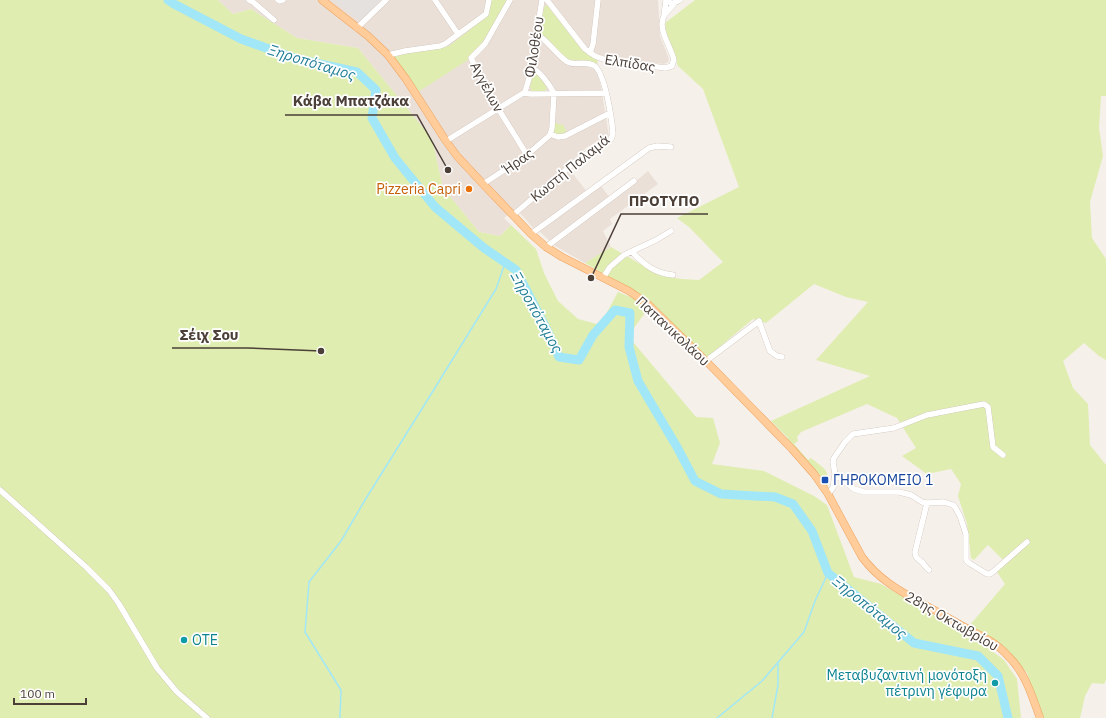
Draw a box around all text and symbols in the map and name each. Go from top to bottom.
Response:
street label: Φιλοθέου [520,15,548,79]
water label: Ξηροπόταμος [266,40,359,85]
street label: Ελπίδας [603,50,657,76]
street label: Αγγέλων [466,59,508,115]
callout: Κάβα Μπατζάκα [285,88,417,115]
text: Κάβα Μπατζάκα [293,91,409,110]
street label: Κωστή Παλαμά [527,130,613,206]
street label: Ήρας [498,144,537,179]
place label: Pizzeria Capri [376,180,461,198]
marker: Pizzeria Capri [464,184,474,194]
callout: ΠΡΟΤΥΠΟ [621,187,708,214]
text: ΠΡΟΤΥΠΟ [629,191,699,210]
water label: Ξηροπόταμος [507,268,568,357]
street label: Παπανικολάου [632,292,714,370]
callout: Σέιχ Σου [172,321,247,348]
text: Σέιχ Σου [179,325,239,344]
place label: ΓΗΡΟΚΟΜΕΙΟ 1 [833,471,933,489]
marker: ΓΗΡΟΚΟΜΕΙΟ 1 [820,475,830,485]
water label: Ξηροπόταμος [829,571,912,643]
street label: 28ης Οκτωβρίου [902,587,1002,655]
place label: ΟΤΕ [192,631,218,649]
marker: ΟΤΕ [179,635,189,645]
place label: Μεταβυζαντινή μονότοξη πέτρινη γέφυρα [827,666,987,700]
marker: Μεταβυζαντινή μονότοξη πέτρινη γέφυρα [990,678,1000,688]
scale bar [14,680,86,706]
text: 100 m [20,686,55,701]

